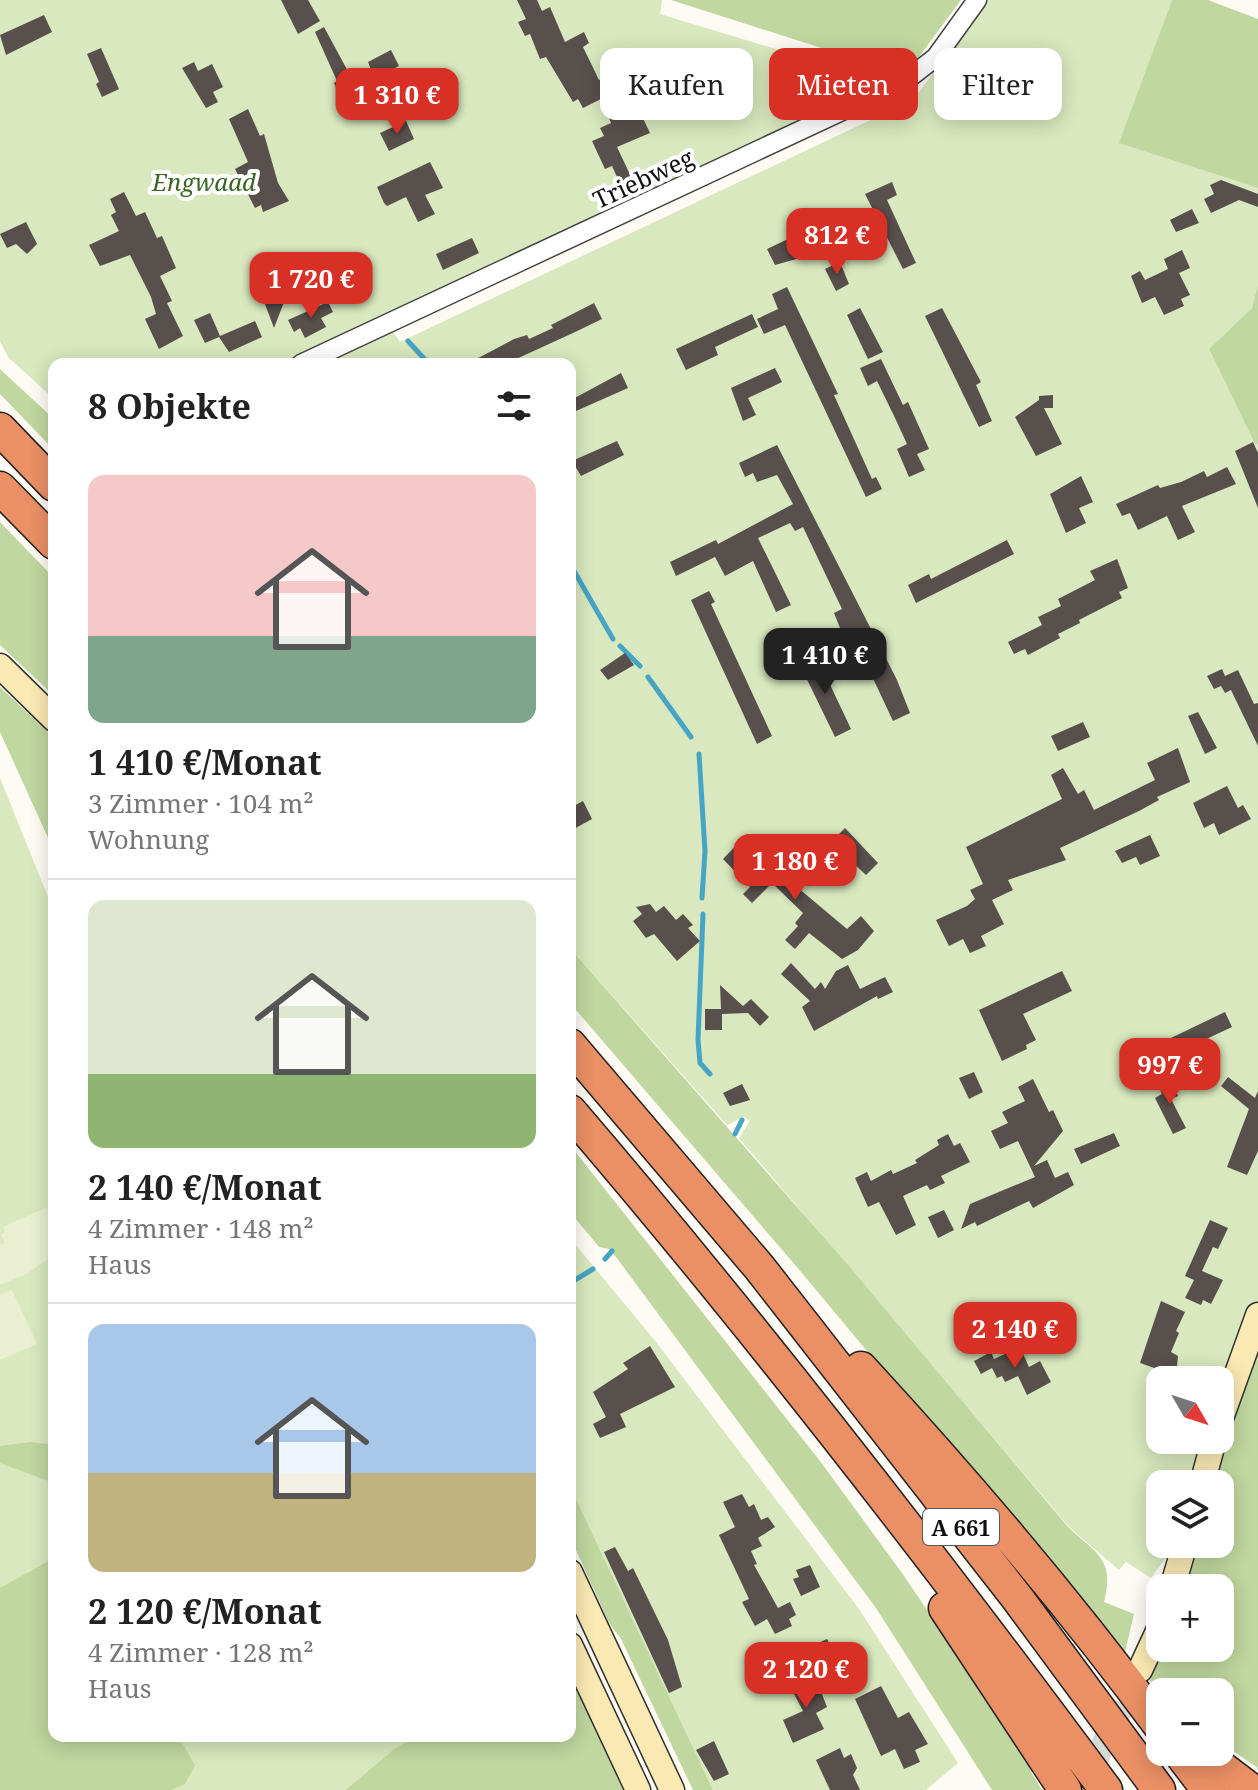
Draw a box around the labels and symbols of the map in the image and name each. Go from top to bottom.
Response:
pin: 1 310 € [323,68,471,136]
street label: Triebweg [587,140,699,216]
park label: Engwaad [151,165,256,198]
pin: 812 € [781,208,893,276]
pin: 1 720 € [237,252,385,320]
pin: 1 410 € [751,628,899,696]
pin: 1 180 € [721,834,869,902]
pin: 997 € [1114,1038,1226,1106]
pin: 2 140 € [941,1302,1089,1370]
north arrow [1146,1366,1234,1454]
road number: A 661 [923,1509,999,1545]
pin: 2 120 € [732,1642,880,1710]

